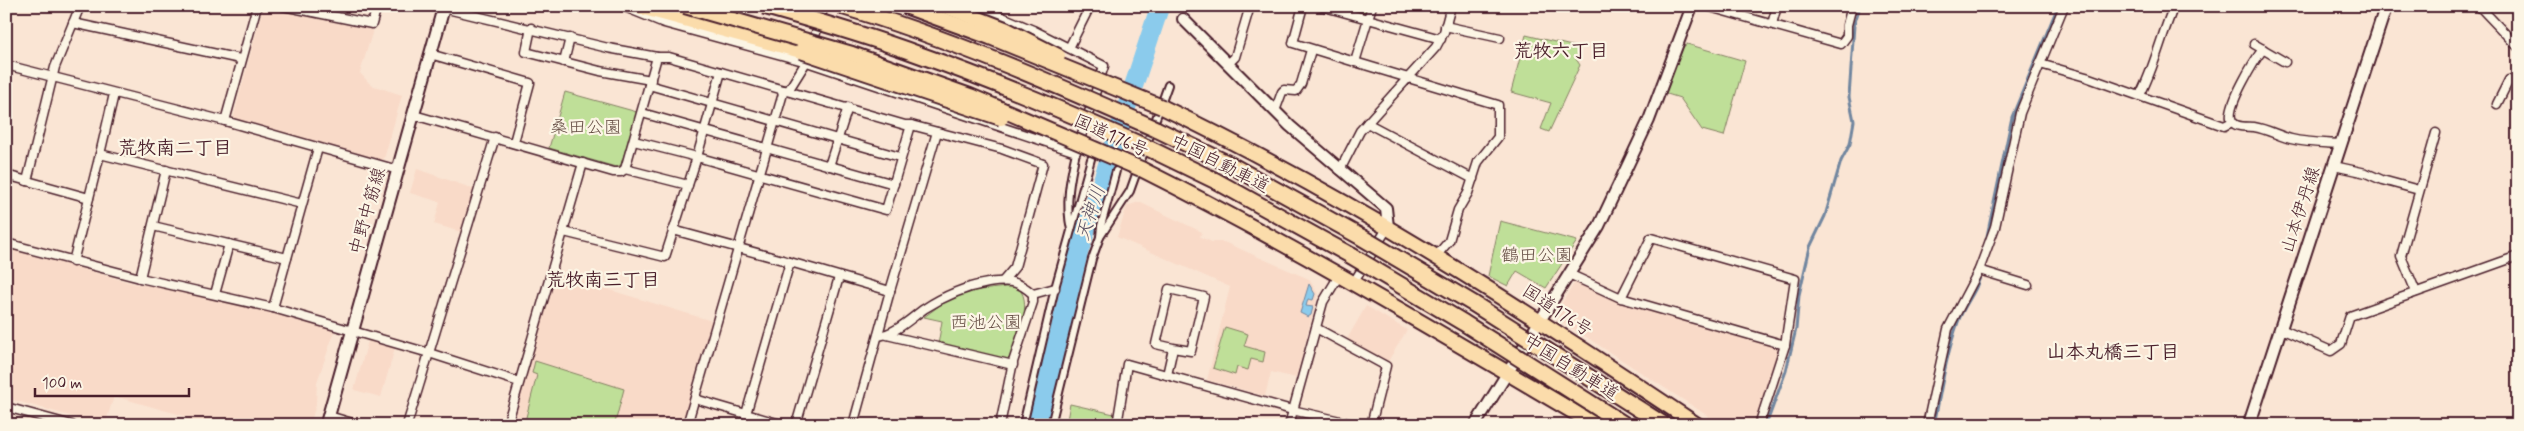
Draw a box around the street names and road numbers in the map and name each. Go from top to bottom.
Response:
street label: 国道176号 [1070,109,1152,163]
street label: 中国自動車道 [1166,129,1274,199]
street label: 山本伊丹線 [2276,163,2326,257]
street label: 中野中筋線 [344,164,392,258]
street label: 国道176号 [1517,279,1597,343]
street label: 中国自動車道 [1519,329,1623,407]

